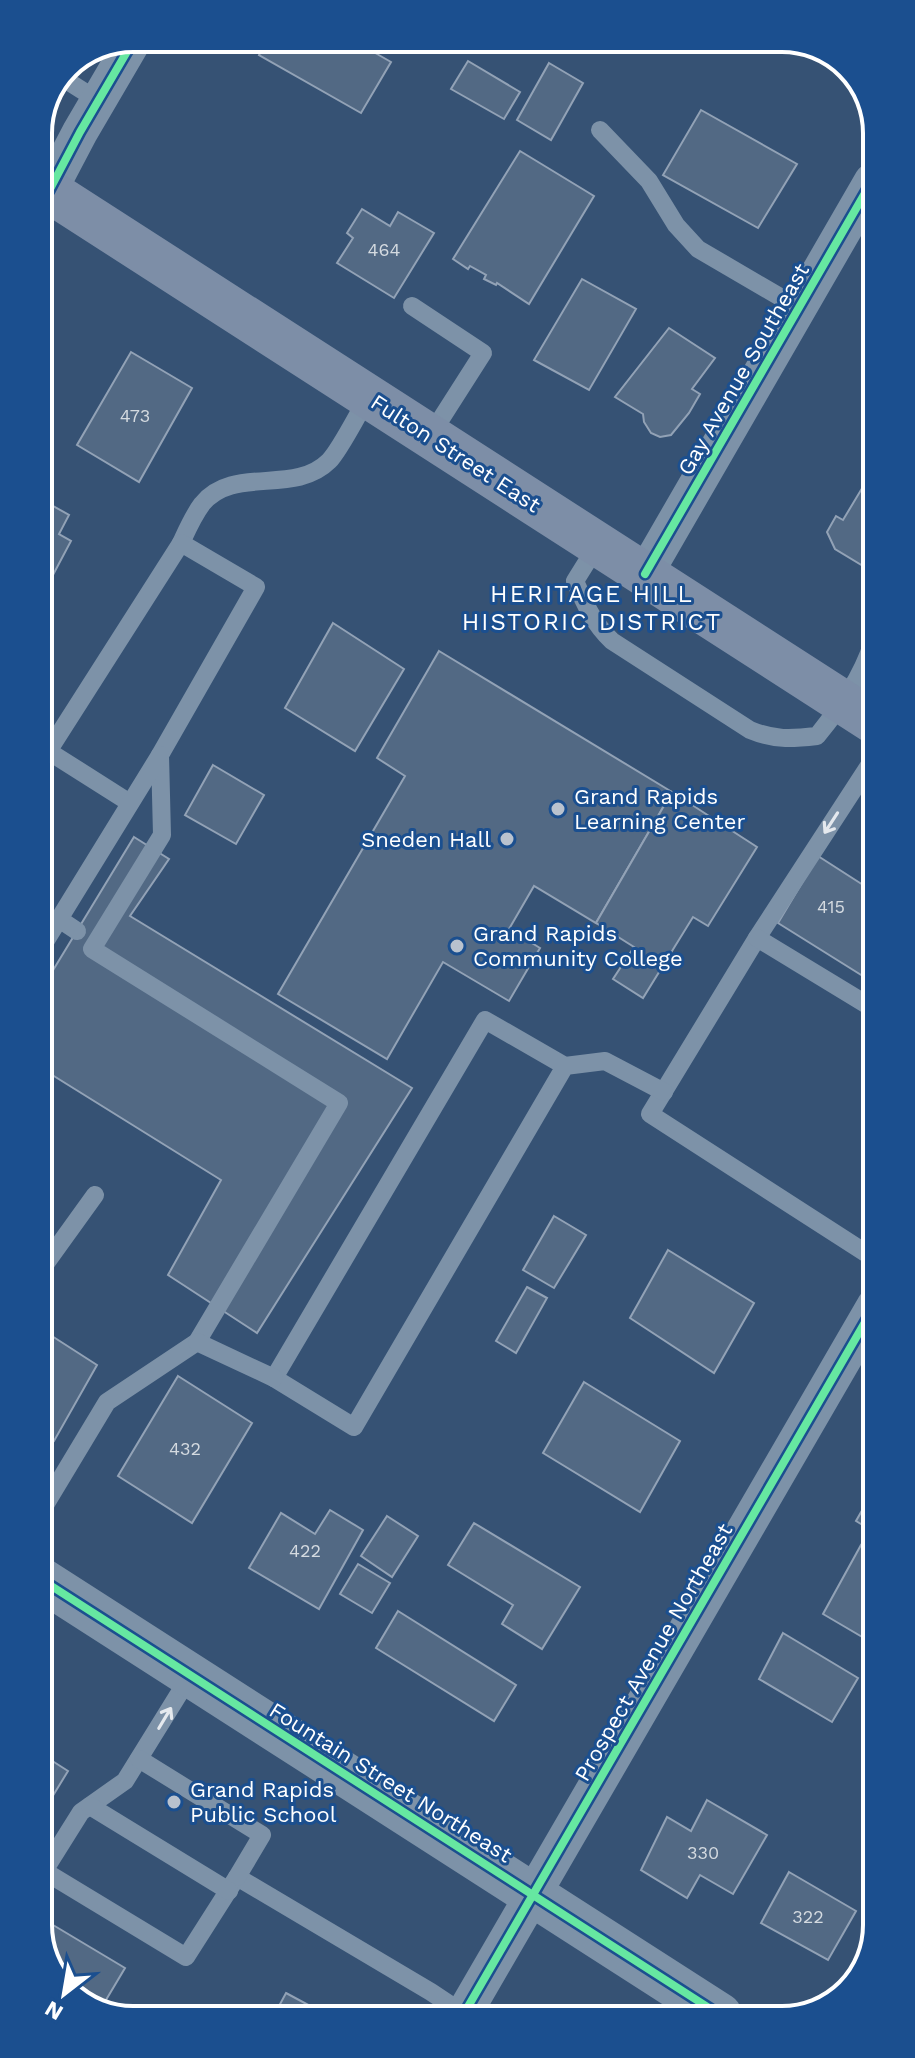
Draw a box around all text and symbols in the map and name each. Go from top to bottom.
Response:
house number: 464 [368,239,400,260]
street label: Gay Avenue Southeast [673,259,814,479]
street label: Fulton Street East [366,389,545,518]
house number: 473 [120,405,150,426]
district label: HERITAGE HILL HISTORIC DISTRICT [462,580,722,636]
place label: Grand Rapids Learning Center [574,784,745,834]
marker: Grand Rapids Learning Center [549,800,567,818]
one-way arrow [823,811,839,834]
place label: Sneden Hall [361,827,491,852]
marker: Sneden Hall [498,830,516,848]
house number: 415 [817,896,845,917]
place label: Grand Rapids Community College [473,921,683,971]
marker: Grand Rapids Community College [448,937,466,955]
house number: 432 [169,1438,201,1459]
street label: Prospect Avenue Northeast [569,1519,738,1785]
house number: 422 [289,1540,321,1561]
street label: Fountain Street Northeast [265,1697,517,1868]
one-way arrow [157,1707,173,1730]
place label: Grand Rapids Public School [190,1777,337,1827]
marker: Grand Rapids Public School [165,1793,183,1811]
house number: 330 [687,1842,719,1863]
house number: 322 [792,1906,824,1927]
north arrow [24,1954,104,2034]
text: N [41,1996,67,2026]

